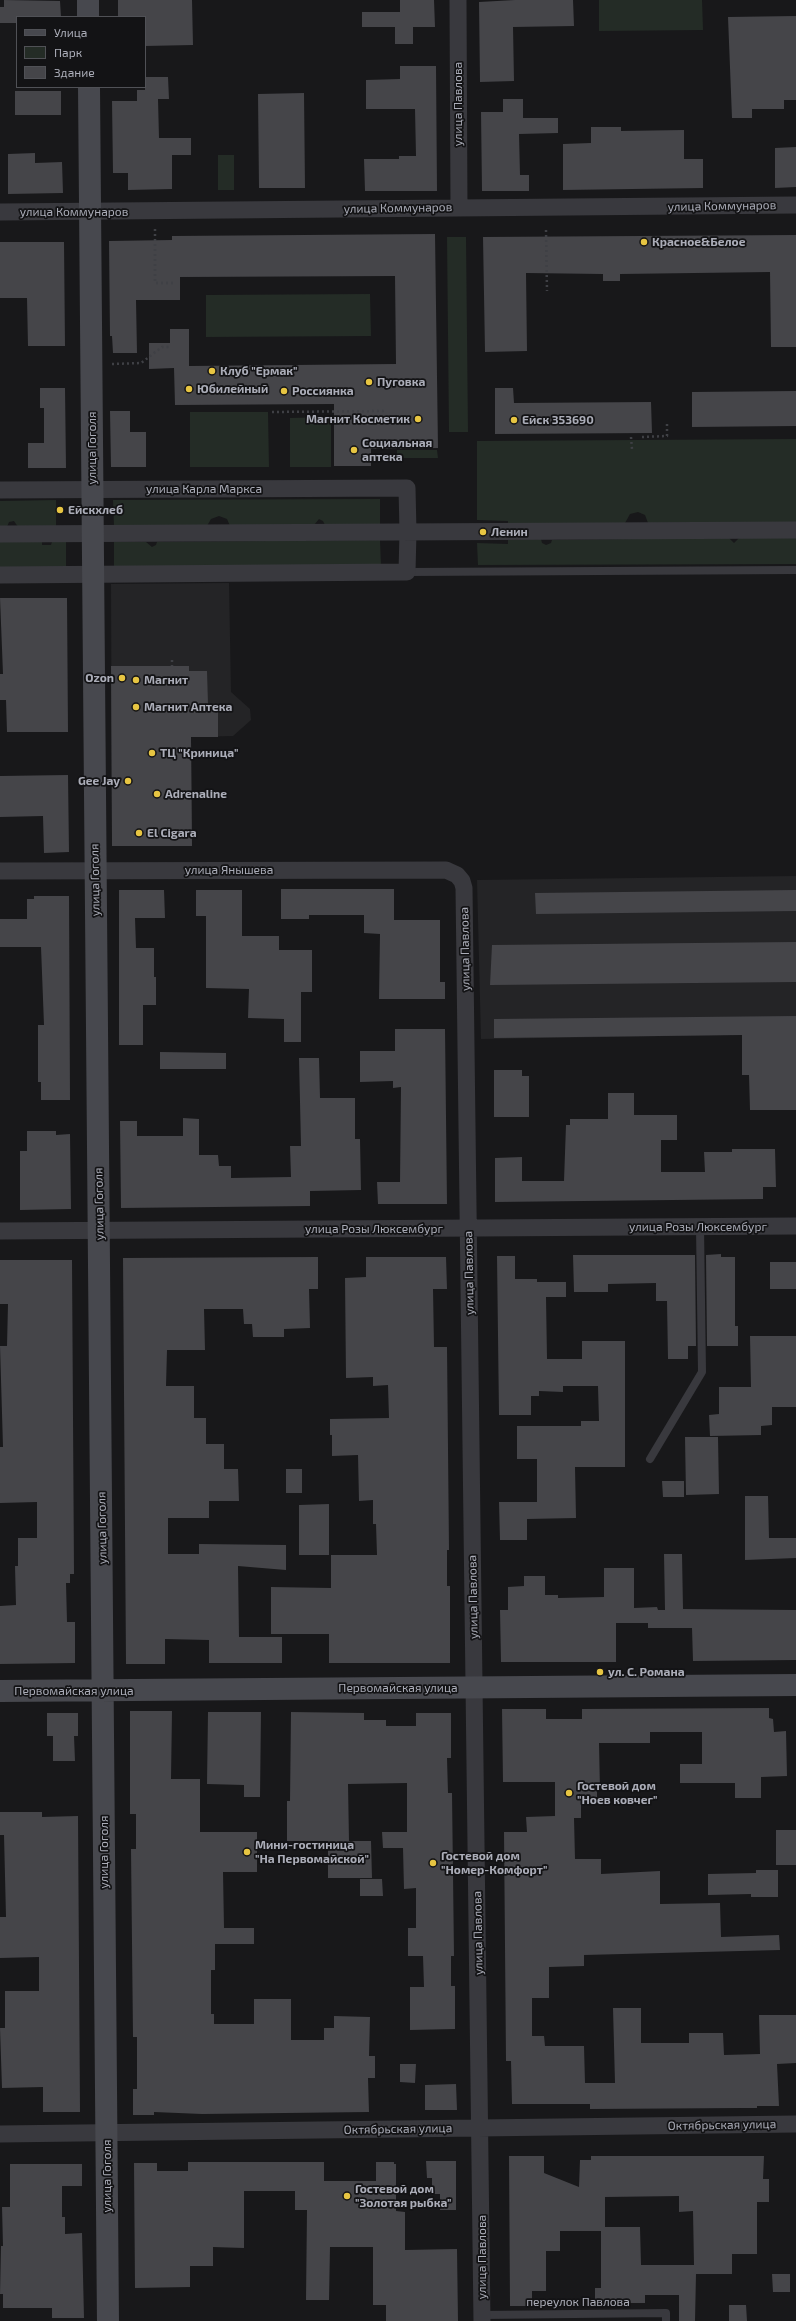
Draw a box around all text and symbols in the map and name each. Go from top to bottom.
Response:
legend [16,16,146,88]
text: Улица [54,25,87,39]
text: Парк [54,45,82,59]
street label: улица Павлова [451,62,465,146]
text: Здание [54,65,95,79]
street label: улица Коммунаров [668,198,776,214]
street label: улица Коммунаров [344,200,452,216]
street label: улица Коммунаров [20,205,128,219]
place label: Красное&Белое [652,235,745,249]
marker: Красное&Белое [639,237,649,247]
place label: Клуб "Ермак" [220,364,298,378]
marker: Клуб "Ермак" [207,366,217,376]
place label: Пуговка [377,375,425,389]
marker: Пуговка [364,377,374,387]
place label: Юбилейный [197,382,268,396]
marker: Юбилейный [184,384,194,394]
place label: Россиянка [292,384,354,398]
marker: Россиянка [279,386,289,396]
street label: улица Гоголя [85,412,99,484]
place label: Магнит Косметик [306,412,410,426]
place label: Ейск 353690 [522,413,594,427]
marker: Магнит Косметик [413,414,423,424]
marker: Ейск 353690 [509,415,519,425]
place label: Социальная аптека [362,436,432,464]
marker: Социальная аптека [349,445,359,455]
street label: улица Карла Маркса [146,482,262,496]
place label: Ейскхлеб [68,503,123,517]
marker: Ейскхлеб [55,505,65,515]
place label: Ленин [491,525,528,539]
marker: Ленин [478,527,488,537]
place label: Ozon [85,671,114,685]
marker: Ozon [117,673,127,683]
place label: Магнит [144,673,188,687]
marker: Магнит [131,675,141,685]
place label: Магнит Аптека [144,700,232,714]
marker: Магнит Аптека [131,702,141,712]
place label: ТЦ "Криница" [160,746,238,760]
marker: ТЦ "Криница" [147,748,157,758]
place label: Gee Jay [78,774,120,788]
marker: Gee Jay [123,776,133,786]
place label: Аdrenaline [165,787,227,801]
marker: Аdrenaline [152,789,162,799]
place label: El Cigara [147,826,197,840]
marker: El Cigara [134,828,144,838]
street label: улица Гоголя [87,843,103,917]
street label: улица Янышева [185,863,273,877]
street label: улица Павлова [457,907,473,991]
street label: улица Гоголя [91,1167,107,1241]
street label: улица Розы Люксембург [629,1220,767,1234]
street label: улица Розы Люксембург [305,1222,443,1236]
street label: улица Павлова [461,1231,477,1315]
street label: улица Гоголя [94,1491,110,1565]
street label: улица Павлова [465,1555,481,1639]
place label: ул. С. Романа [608,1665,685,1679]
marker: ул. С. Романа [595,1667,605,1677]
street label: Первомайская улица [338,1681,458,1695]
street label: Первомайская улица [14,1684,134,1698]
place label: Гостевой дом "Ноев ковчег" [577,1779,658,1807]
marker: Гостевой дом "Ноев ковчег" [564,1788,574,1798]
street label: улица Гоголя [97,1816,111,1888]
place label: Мини-гостиница "На Первомайской" [255,1838,369,1866]
marker: Мини-гостиница "На Первомайской" [242,1847,252,1857]
place label: Гостевой дом "Номер-Комфорт" [441,1849,547,1877]
marker: Гостевой дом "Номер-Комфорт" [428,1858,438,1868]
street label: улица Павлова [470,1891,486,1975]
street label: Октябрьская улица [668,2117,776,2133]
street label: Октябрьская улица [344,2121,452,2137]
street label: улица Гоголя [100,2140,114,2212]
place label: Гостевой дом "Золотая рыбка" [355,2182,452,2210]
marker: Гостевой дом "Золотая рыбка" [342,2191,352,2201]
street label: улица Павлова [475,2215,489,2299]
street label: переулок Павлова [526,2295,630,2309]

